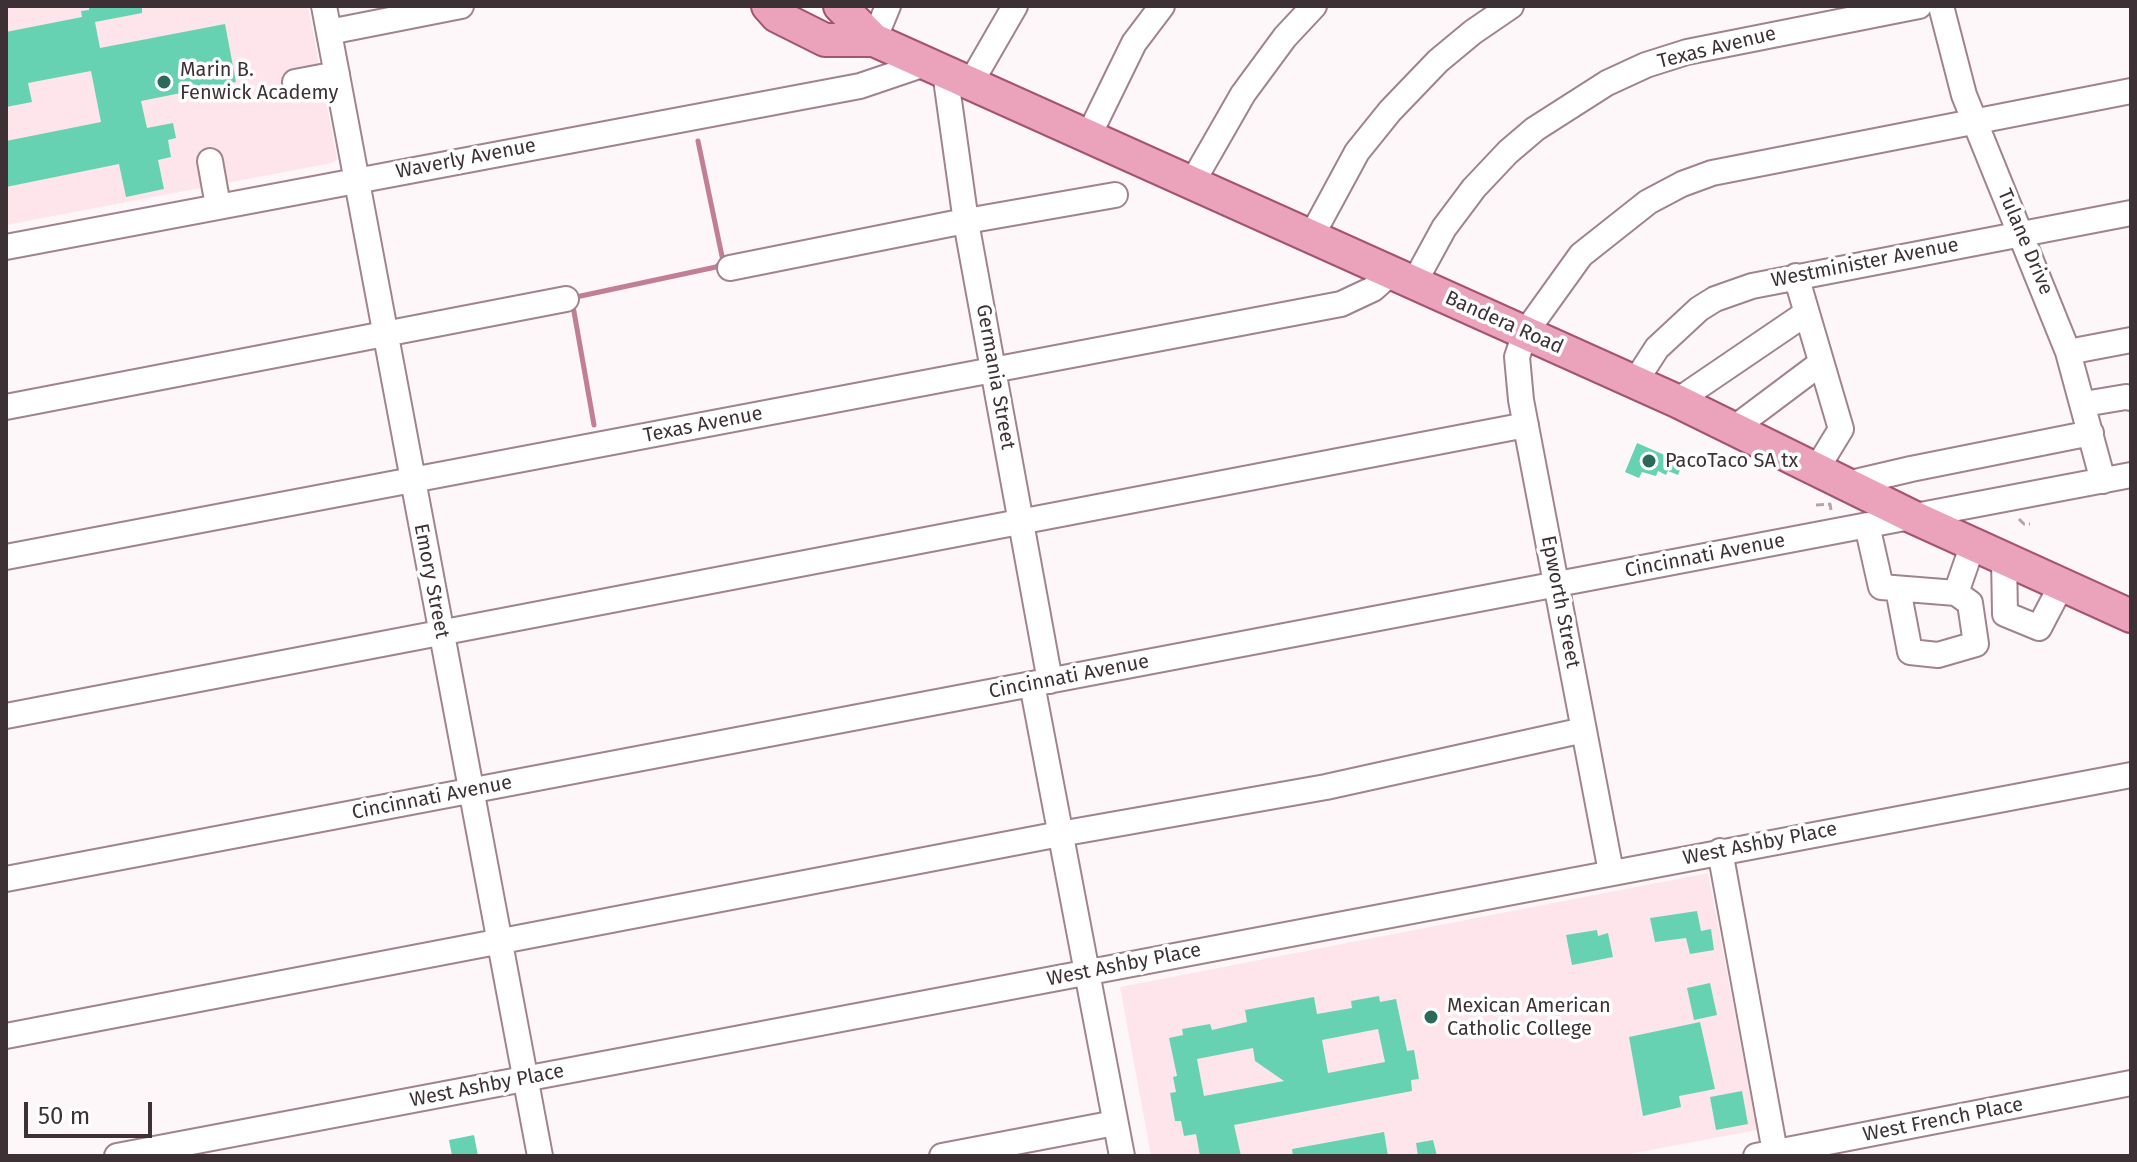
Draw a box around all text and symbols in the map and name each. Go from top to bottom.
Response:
street label: Texas Avenue [1655,22,1779,74]
place label: Marin B. Fenwick Academy [180,58,338,105]
marker: Marin B. Fenwick Academy [155,73,173,91]
street label: Waverly Avenue [394,134,538,184]
street label: Tulane Drive [1992,185,2058,299]
street label: Westminister Avenue [1769,233,1961,293]
street label: Bandera Road [1441,286,1567,360]
street label: Germania Street [970,303,1020,451]
street label: Texas Avenue [641,402,765,448]
place label: PacoTaco SA tx [1665,449,1798,473]
marker: PacoTaco SA tx [1640,452,1658,470]
street label: Emory Street [408,522,454,640]
street label: Cincinnati Avenue [1623,529,1787,583]
street label: Epworth Street [1535,534,1585,670]
street label: Cincinnati Avenue [987,650,1151,704]
street label: Cincinnati Avenue [350,771,514,825]
street label: West Ashby Place [1681,817,1839,871]
street label: West Ashby Place [1045,938,1203,992]
place label: Mexican American Catholic College [1447,994,1611,1041]
marker: Mexican American Catholic College [1422,1008,1440,1026]
street label: West Ashby Place [408,1059,566,1113]
scale bar [28,1086,156,1136]
street label: West French Place [1861,1093,2025,1147]
text: 50 m [38,1102,90,1130]

